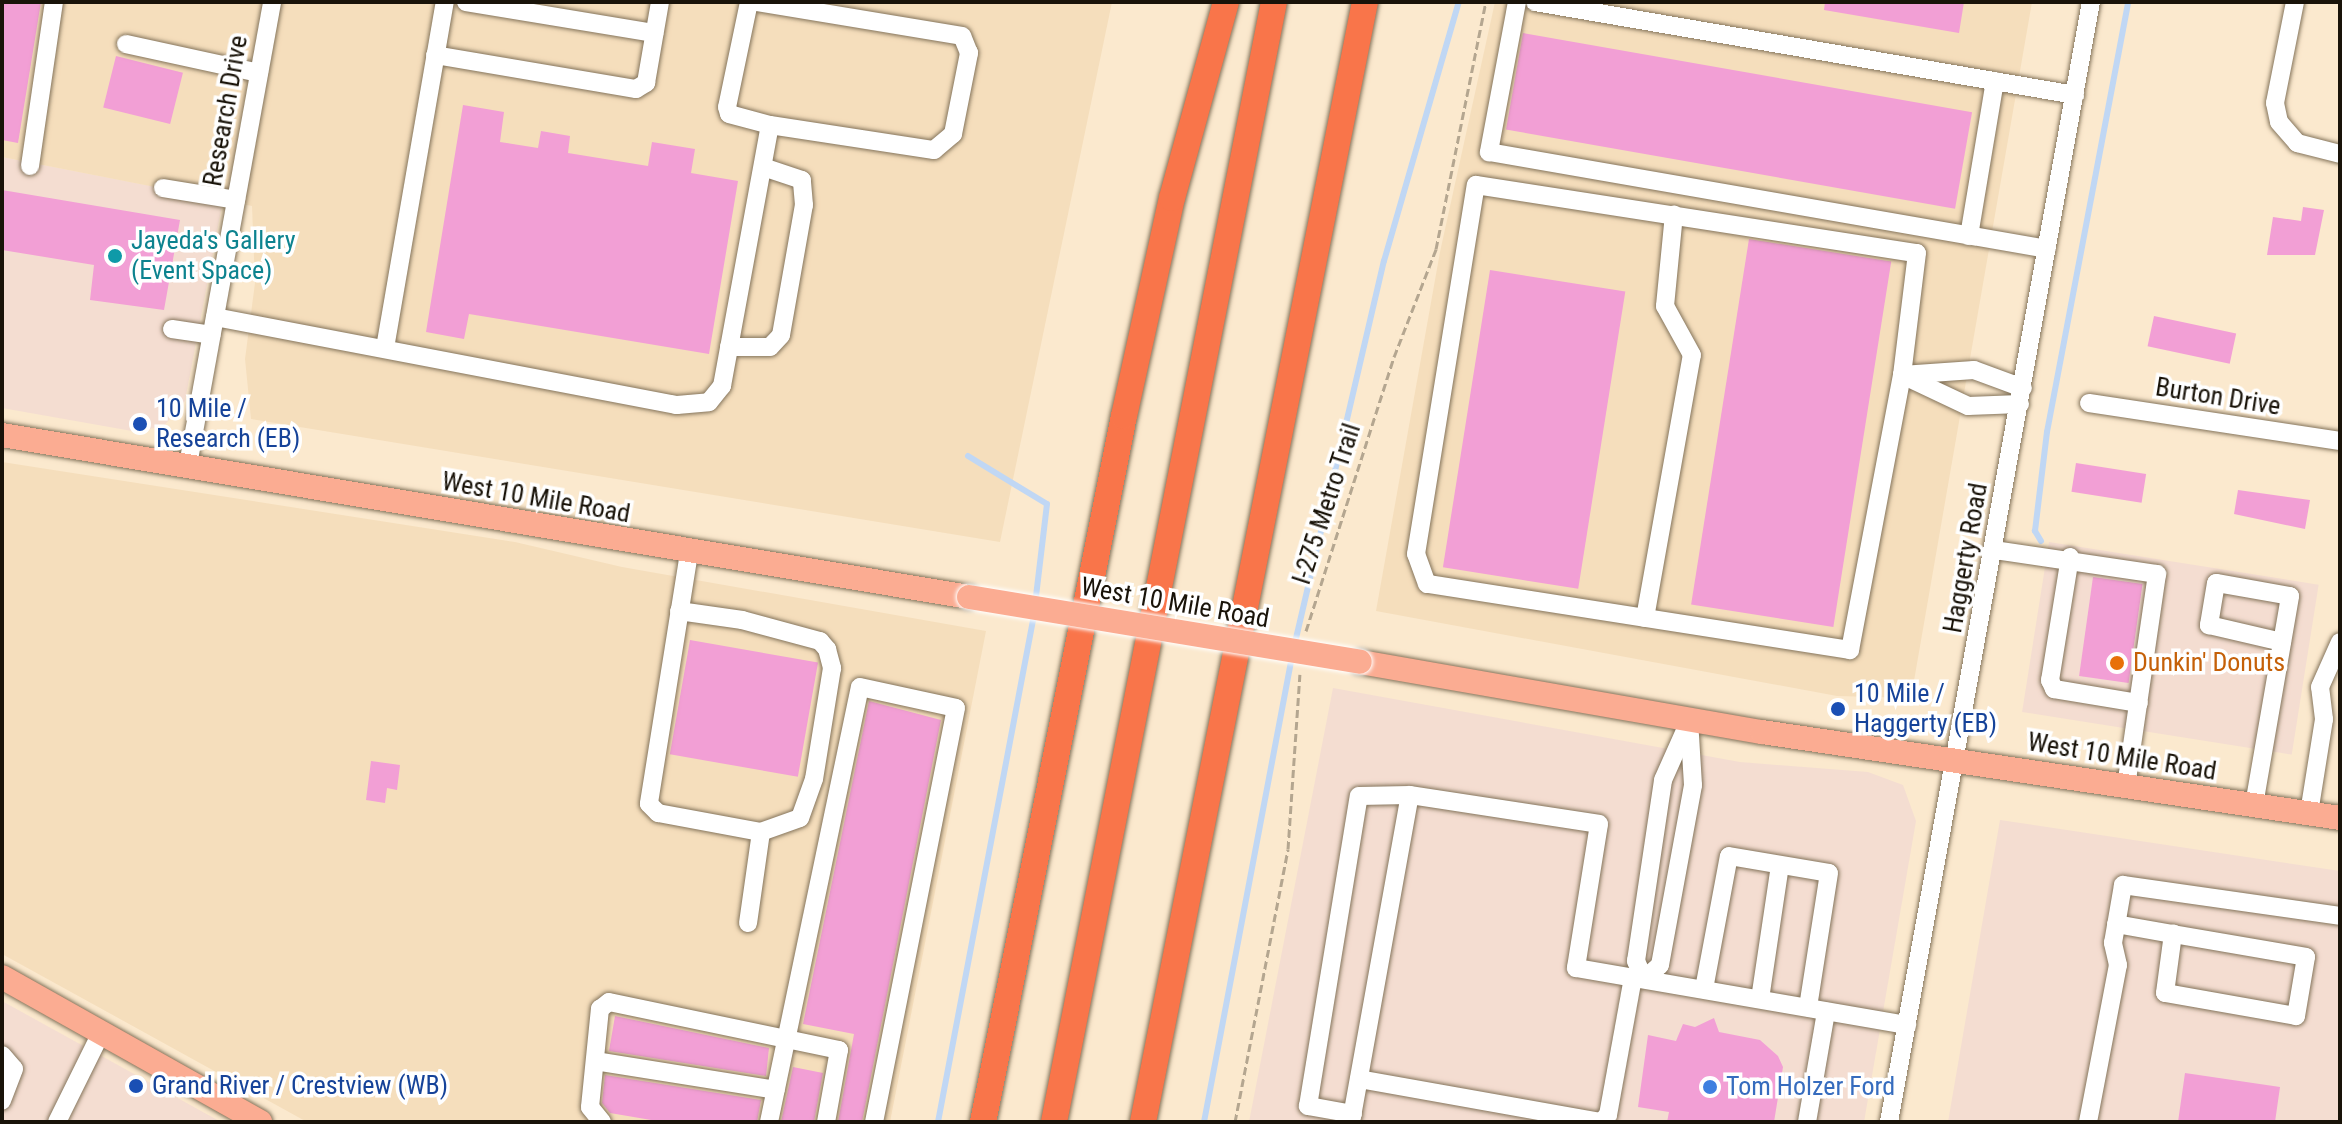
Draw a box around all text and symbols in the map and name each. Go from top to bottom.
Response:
street label: Research Drive [197,33,255,189]
place label: Jayeda's Gallery (Event Space) [131,225,295,286]
marker: Jayeda's Gallery (Event Space) [106,247,124,265]
street label: Burton Drive [2153,372,2283,422]
place label: 10 Mile / Research (EB) [156,393,300,454]
marker: 10 Mile / Research (EB) [131,415,149,433]
street label: I-275 Metro Trail [1286,419,1368,589]
street label: West 10 Mile Road [439,466,633,530]
street label: Haggerty Road [1937,481,1995,635]
street label: West 10 Mile Road [1078,571,1272,635]
place label: Dunkin' Donuts [2133,647,2285,679]
marker: Dunkin' Donuts [2108,654,2126,672]
place label: 10 Mile / Haggerty (EB) [1854,678,1997,740]
marker: 10 Mile / Haggerty (EB) [1829,700,1847,718]
street label: West 10 Mile Road [2025,727,2219,787]
place label: Grand River / Crestview (WB) [152,1070,448,1102]
place label: Tom Holzer Ford [1726,1071,1895,1103]
marker: Grand River / Crestview (WB) [127,1077,145,1095]
marker: Tom Holzer Ford [1701,1078,1719,1096]

